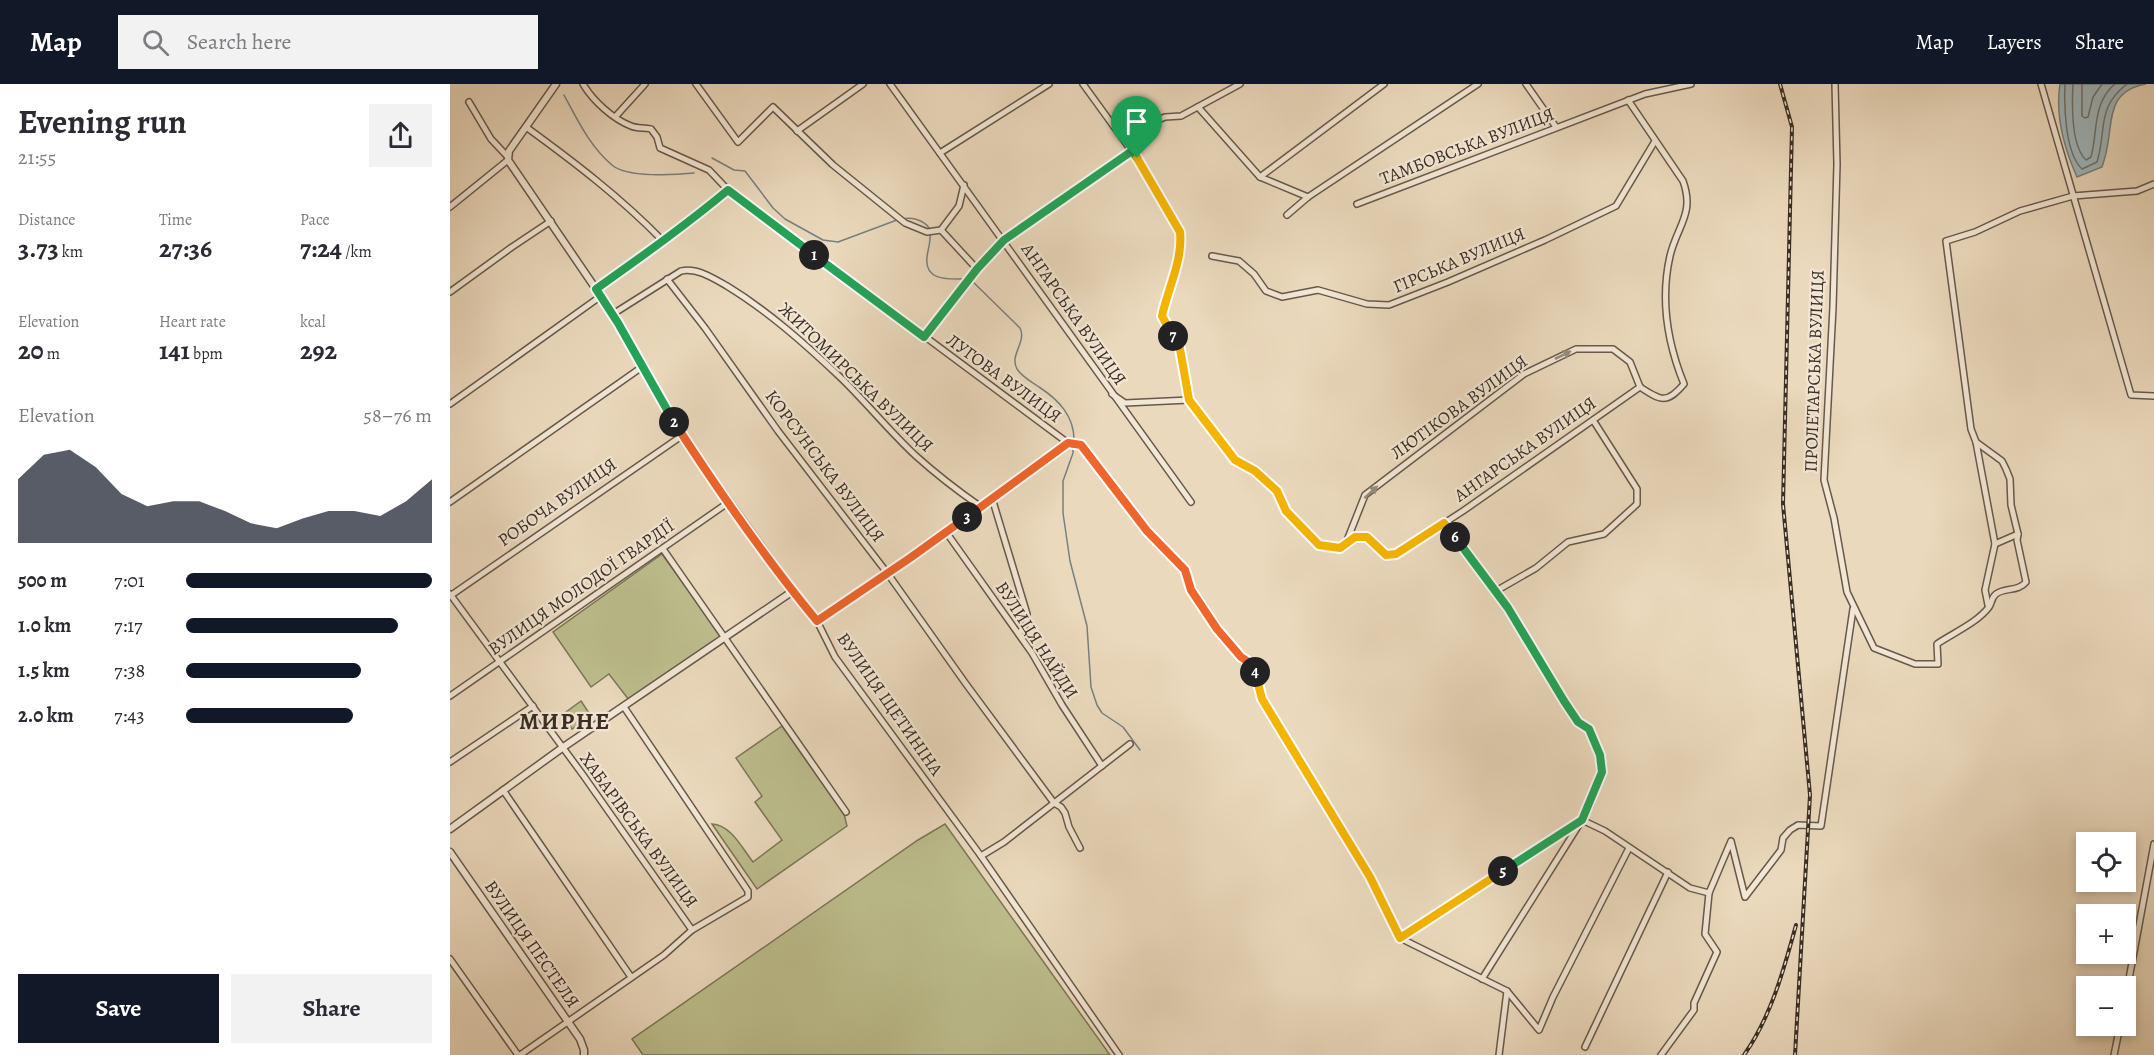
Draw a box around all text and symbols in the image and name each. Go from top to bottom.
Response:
search box [118,15,538,69]
text: Map [30,23,82,61]
icon: search [139,26,172,59]
text: Search here [187,27,291,57]
text: Map [1915,28,1954,56]
text: Layers [1987,28,2042,56]
text: Share [2075,28,2124,56]
pin [1111,96,1162,158]
text: Evening run [18,99,187,144]
street label: ТАМБОВСЬКА ВУЛИЦЯ [1376,102,1558,190]
button: share [369,104,432,167]
icon: arrive [1120,105,1153,138]
text: 21:55 [18,144,56,171]
text: Distance [18,209,75,231]
text: Time [159,209,192,231]
text: Pace [300,209,330,231]
street label: ГІРСЬКА ВУЛИЦЯ [1389,221,1529,299]
text: 3.73 [18,231,59,266]
text: 27:36 [159,231,212,266]
text: 7:24 [300,231,342,266]
street label: АНГАРСЬКА ВУЛИЦЯ [1015,237,1132,390]
pin: 1 [799,240,829,270]
text: km [59,241,83,263]
text: /km [342,241,372,263]
text: 1 [811,244,817,266]
street label: ПРОЛЕТАРСЬКА ВУЛИЦЯ [1798,269,1830,473]
street label: ЖИТОМИРСЬКА ВУЛИЦЯ [773,297,939,457]
text: Elevation [18,311,79,333]
text: Heart rate [159,311,226,333]
text: kcal [300,311,326,333]
pin: 7 [1158,321,1188,351]
text: 7 [1170,325,1176,347]
street label: ЛУГОВА ВУЛИЦЯ [941,328,1067,428]
text: 20 [18,333,44,368]
text: 141 [159,333,190,368]
text: 292 [300,333,337,368]
text: m [44,343,60,365]
text: bpm [190,343,223,365]
street label: ЛЮТІКОВА ВУЛИЦЯ [1386,349,1532,465]
one-way arrow [1555,351,1572,360]
street label: КОРСУНСЬКА ВУЛИЦЯ [760,385,890,547]
street label: АНГАРСЬКА ВУЛИЦЯ [1448,391,1601,508]
text: Elevation [18,402,95,429]
text: 58–76 m [363,402,432,429]
pin: 2 [659,407,689,437]
text: 2 [670,411,678,433]
street label: РОБОЧА ВУЛИЦЯ [493,452,621,552]
one-way arrow [1363,486,1378,499]
pin: 3 [952,502,982,532]
text: 3 [964,506,970,528]
street label: ВУЛИЦЯ МОЛОДОЇ ГВАРДІЇ [483,513,679,661]
pin: 6 [1440,522,1470,552]
text: 6 [1451,526,1459,548]
text: 500 m [18,567,67,594]
text: 7:01 [114,567,145,594]
street label: ВУЛИЦЯ НАЙДИ [990,577,1084,703]
text: 1.0 km [18,612,71,639]
text: 7:17 [114,612,142,639]
street label: ВУЛИЦЯ ЩЕТИНІНА [831,628,949,781]
text: 1.5 km [18,657,70,684]
text: 7:38 [114,657,145,684]
pin: 4 [1240,657,1270,687]
text: 4 [1251,661,1259,683]
text: 2.0 km [18,702,74,729]
text: 7:43 [114,702,145,729]
district label: МИРНЕ [519,705,611,737]
street label: ХАБАРІВСЬКА ВУЛИЦЯ [575,748,703,912]
map controls [2076,832,2136,1036]
button: locate [2076,832,2136,892]
pin: 5 [1488,856,1518,886]
text: 5 [1500,860,1506,882]
street label: ВУЛИЦЯ ПЕСТЕЛЯ [479,875,585,1013]
button: + [2076,904,2136,964]
button: Save [18,974,219,1043]
button: Share [231,974,432,1043]
button: − [2076,976,2136,1036]

